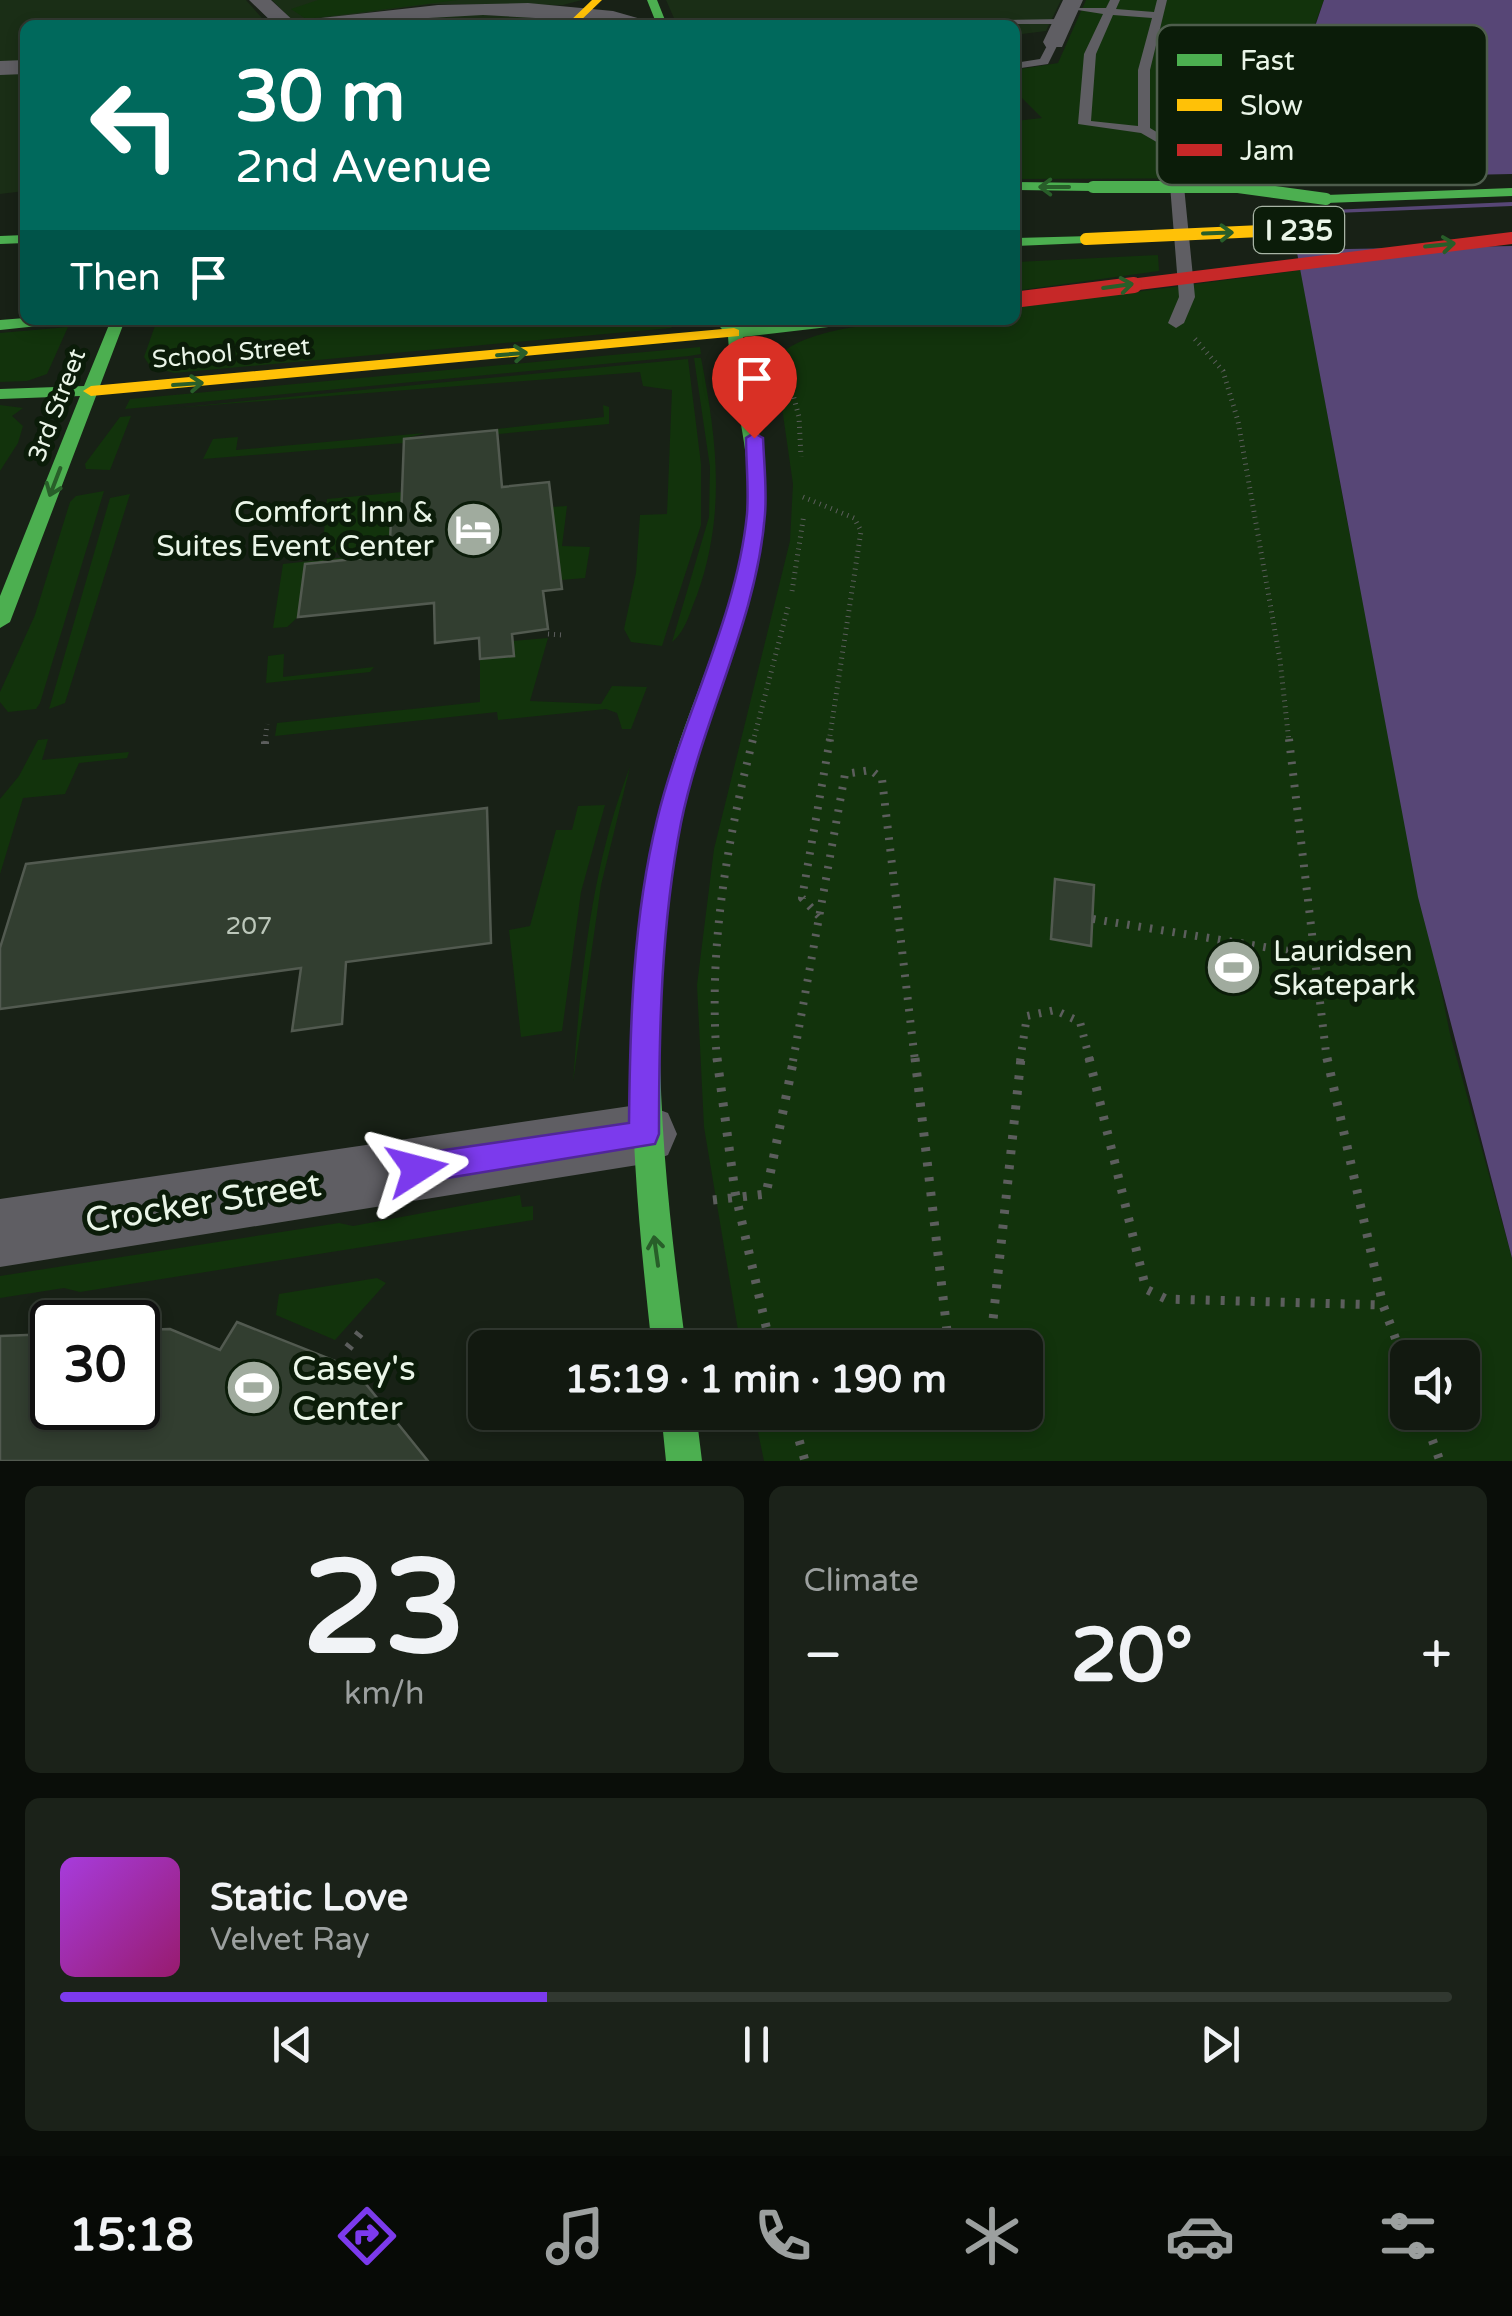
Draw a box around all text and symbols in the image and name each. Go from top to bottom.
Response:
legend [1157,25,1487,185]
text: Fast [1240,44,1295,78]
text: 30 m [235,56,405,140]
icon: left [70,60,200,190]
text: Slow [1240,89,1303,123]
text: Jam [1240,134,1295,168]
text: 2nd Avenue [235,141,492,195]
one-way arrow [1038,177,1070,196]
road number: I 235 [1254,207,1344,253]
one-way arrow [1202,223,1234,242]
one-way arrow [1424,235,1456,254]
icon: arrive [181,250,236,305]
text: Then [70,255,161,301]
one-way arrow [1101,276,1134,295]
street label: School Street [151,331,312,375]
pin [712,336,797,439]
street label: 3rd Street [22,344,92,466]
one-way arrow [495,345,527,364]
icon: arrive [727,351,782,406]
one-way arrow [171,374,204,393]
one-way arrow [45,466,63,497]
place label: Comfort Inn & Suites Event Center [156,494,434,565]
hotel icon: Comfort Inn & Suites Event Center [443,499,503,559]
house number: 207 [225,911,273,941]
place label: Lauridsen Skatepark [1273,933,1416,1004]
sports icon: Lauridsen Skatepark [1204,938,1264,998]
position arrow [365,1117,469,1221]
street label: Crocker Street [82,1164,324,1242]
one-way arrow [646,1235,665,1267]
speed limit sign: 30 [30,1300,160,1430]
map controls [1390,1340,1480,1430]
button: sound [1390,1340,1480,1430]
place label: Casey's Center [292,1348,416,1430]
text: 15:19 · 1 min · 190 m [564,1357,947,1403]
sports icon: Casey's Center [223,1358,283,1418]
text: 23 [303,1532,466,1688]
text: Climate [804,1562,919,1600]
text: 20° [1071,1611,1193,1701]
text: − [804,1623,843,1689]
text: + [1421,1623,1452,1689]
text: km/h [344,1675,424,1713]
text: Static Love [210,1875,408,1921]
text: Velvet Ray [210,1921,370,1959]
icon: previous [265,2017,320,2072]
icon: pause [729,2017,784,2072]
icon: next [1193,2017,1248,2072]
icon: directions [332,2201,402,2271]
icon: music [540,2201,610,2271]
icon: phone [748,2201,818,2271]
icon: climate [957,2201,1027,2271]
icon: car [1165,2201,1235,2271]
icon: filters [1373,2201,1443,2271]
text: 15:18 [69,2209,194,2263]

